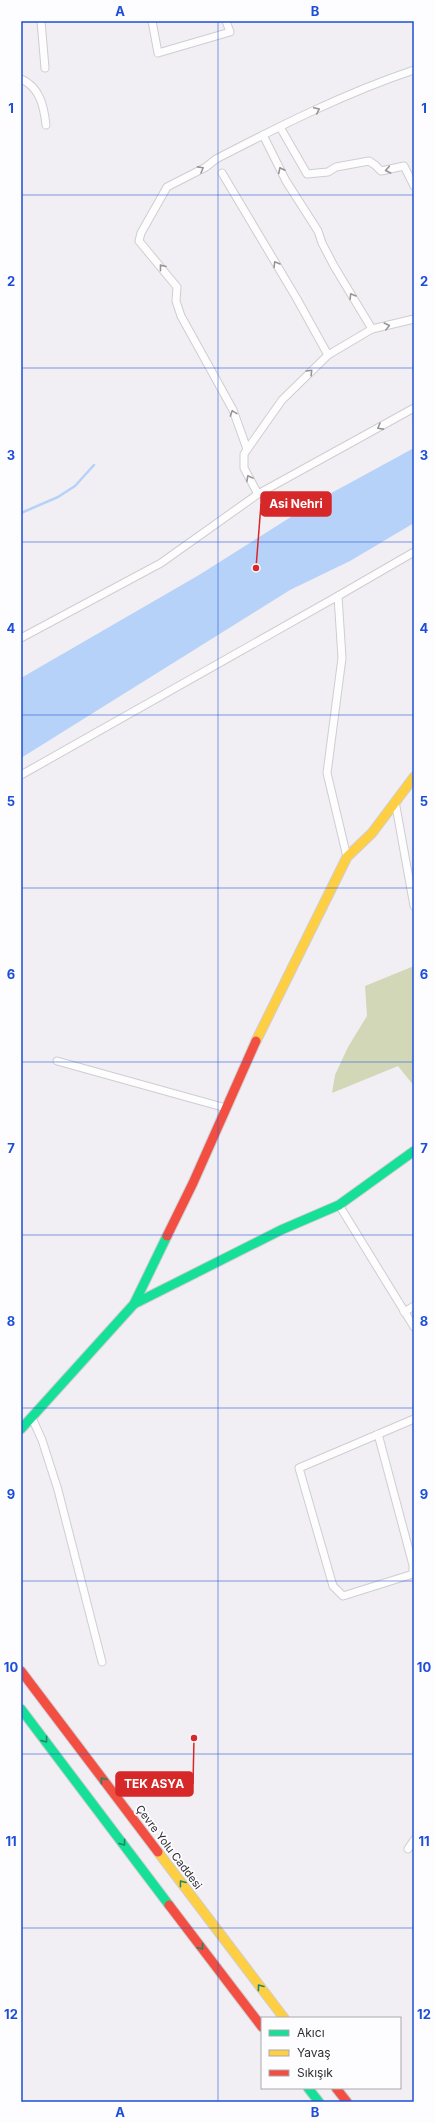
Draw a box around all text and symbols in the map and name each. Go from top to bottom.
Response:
text: A [115,3,125,19]
text: B [311,3,320,19]
text: 1 [8,100,14,116]
text: 1 [421,100,427,116]
one-way arrow [312,107,320,115]
one-way arrow [385,165,391,173]
one-way arrow [197,167,205,174]
one-way arrow [278,167,286,174]
one-way arrow [273,261,280,268]
one-way arrow [159,265,166,272]
text: 2 [7,273,15,289]
text: 2 [420,273,428,289]
one-way arrow [349,293,356,300]
one-way arrow [384,323,391,331]
one-way arrow [305,370,313,377]
one-way arrow [229,409,238,416]
one-way arrow [377,423,384,430]
text: 3 [7,447,15,463]
text: 3 [420,447,428,463]
one-way arrow [246,474,254,482]
callout: Asi Nehri [261,492,331,516]
text: Asi Nehri [269,496,323,511]
text: 4 [7,620,16,636]
text: 4 [420,620,429,636]
text: 5 [7,793,15,809]
text: 5 [420,793,428,809]
text: 6 [7,966,15,982]
text: 6 [420,966,428,982]
text: 7 [7,1140,15,1156]
text: 7 [420,1140,428,1156]
text: 8 [7,1313,15,1329]
text: 8 [420,1313,428,1329]
text: 9 [7,1486,15,1502]
text: 9 [420,1486,428,1502]
text: 10 [4,1659,18,1675]
text: 10 [417,1659,431,1675]
one-way arrow [40,1735,47,1742]
callout: TEK ASYA [116,1772,193,1796]
text: TEK ASYA [124,1776,184,1791]
one-way arrow [101,1777,108,1784]
street label: Çevre Yolu Caddesi [133,1802,205,1892]
text: 11 [5,1833,17,1849]
text: 11 [418,1833,430,1849]
one-way arrow [118,1839,125,1846]
one-way arrow [179,1881,186,1888]
one-way arrow [197,1943,204,1950]
one-way arrow [258,1984,265,1991]
text: 12 [4,2006,18,2022]
text: 12 [417,2006,431,2022]
legend [261,2017,401,2089]
text: Akıcı [297,2025,325,2040]
text: Yavaş [297,2045,331,2060]
text: Sıkışık [297,2065,333,2080]
text: A [115,2104,125,2120]
text: B [311,2104,320,2120]

